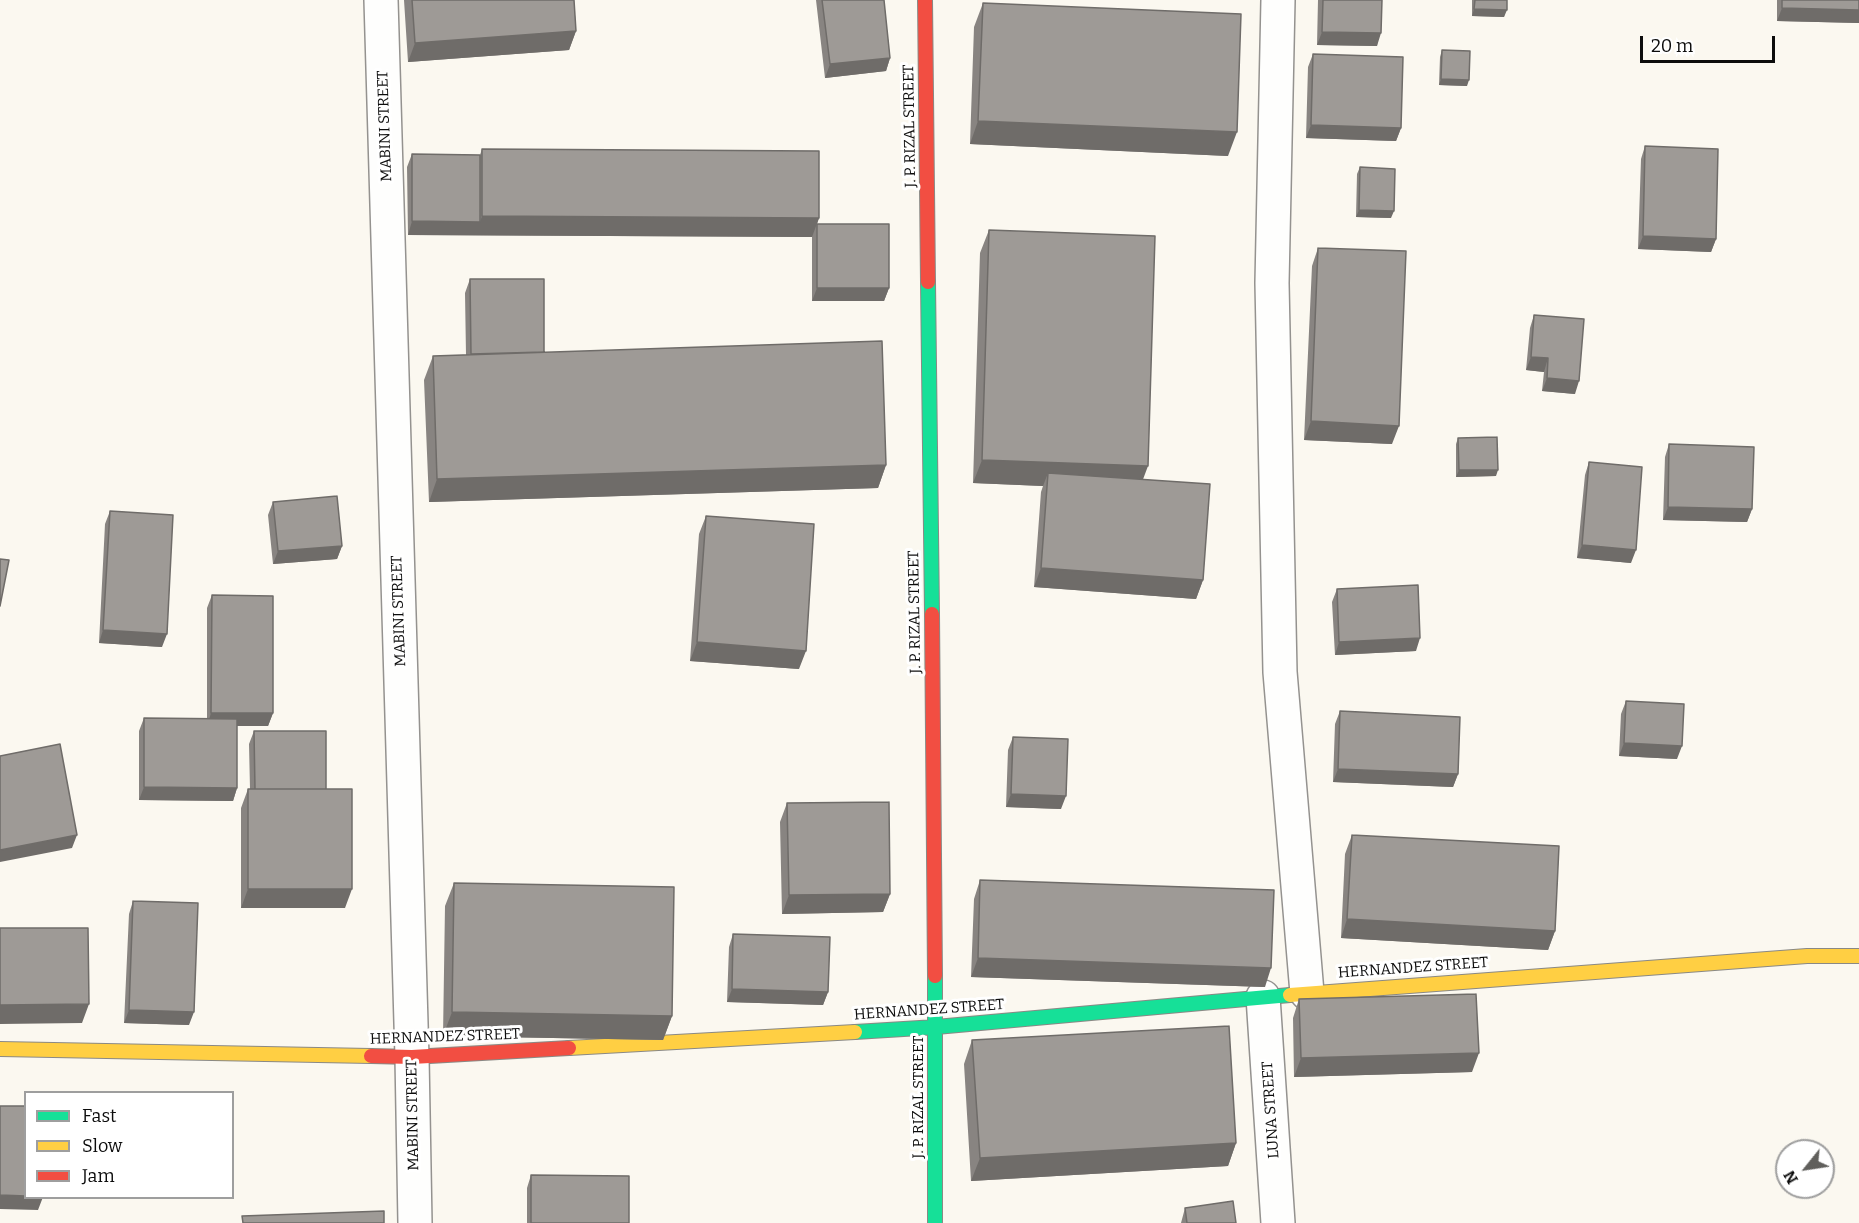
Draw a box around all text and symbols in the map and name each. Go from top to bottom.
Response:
scale bar [1643,24,1778,62]
text: 20 m [1651,35,1693,57]
street label: J. P. RIZAL STREET [900,64,920,188]
street label: MABINI STREET [374,70,396,182]
street label: J. P. RIZAL STREET [905,550,925,674]
street label: MABINI STREET [388,555,410,667]
street label: HERNANDEZ STREET [1337,954,1489,982]
street label: HERNANDEZ STREET [853,996,1005,1024]
street label: HERNANDEZ STREET [369,1025,521,1049]
street label: J. P. RIZAL STREET [910,1035,928,1159]
street label: MABINI STREET [403,1059,423,1171]
street label: LUNA STREET [1259,1061,1283,1159]
legend [24,1091,234,1199]
text: Fast [82,1105,117,1127]
text: Slow [82,1135,122,1157]
north arrow [1775,1139,1835,1199]
text: Jam [82,1165,115,1187]
text: N [1779,1167,1802,1187]

